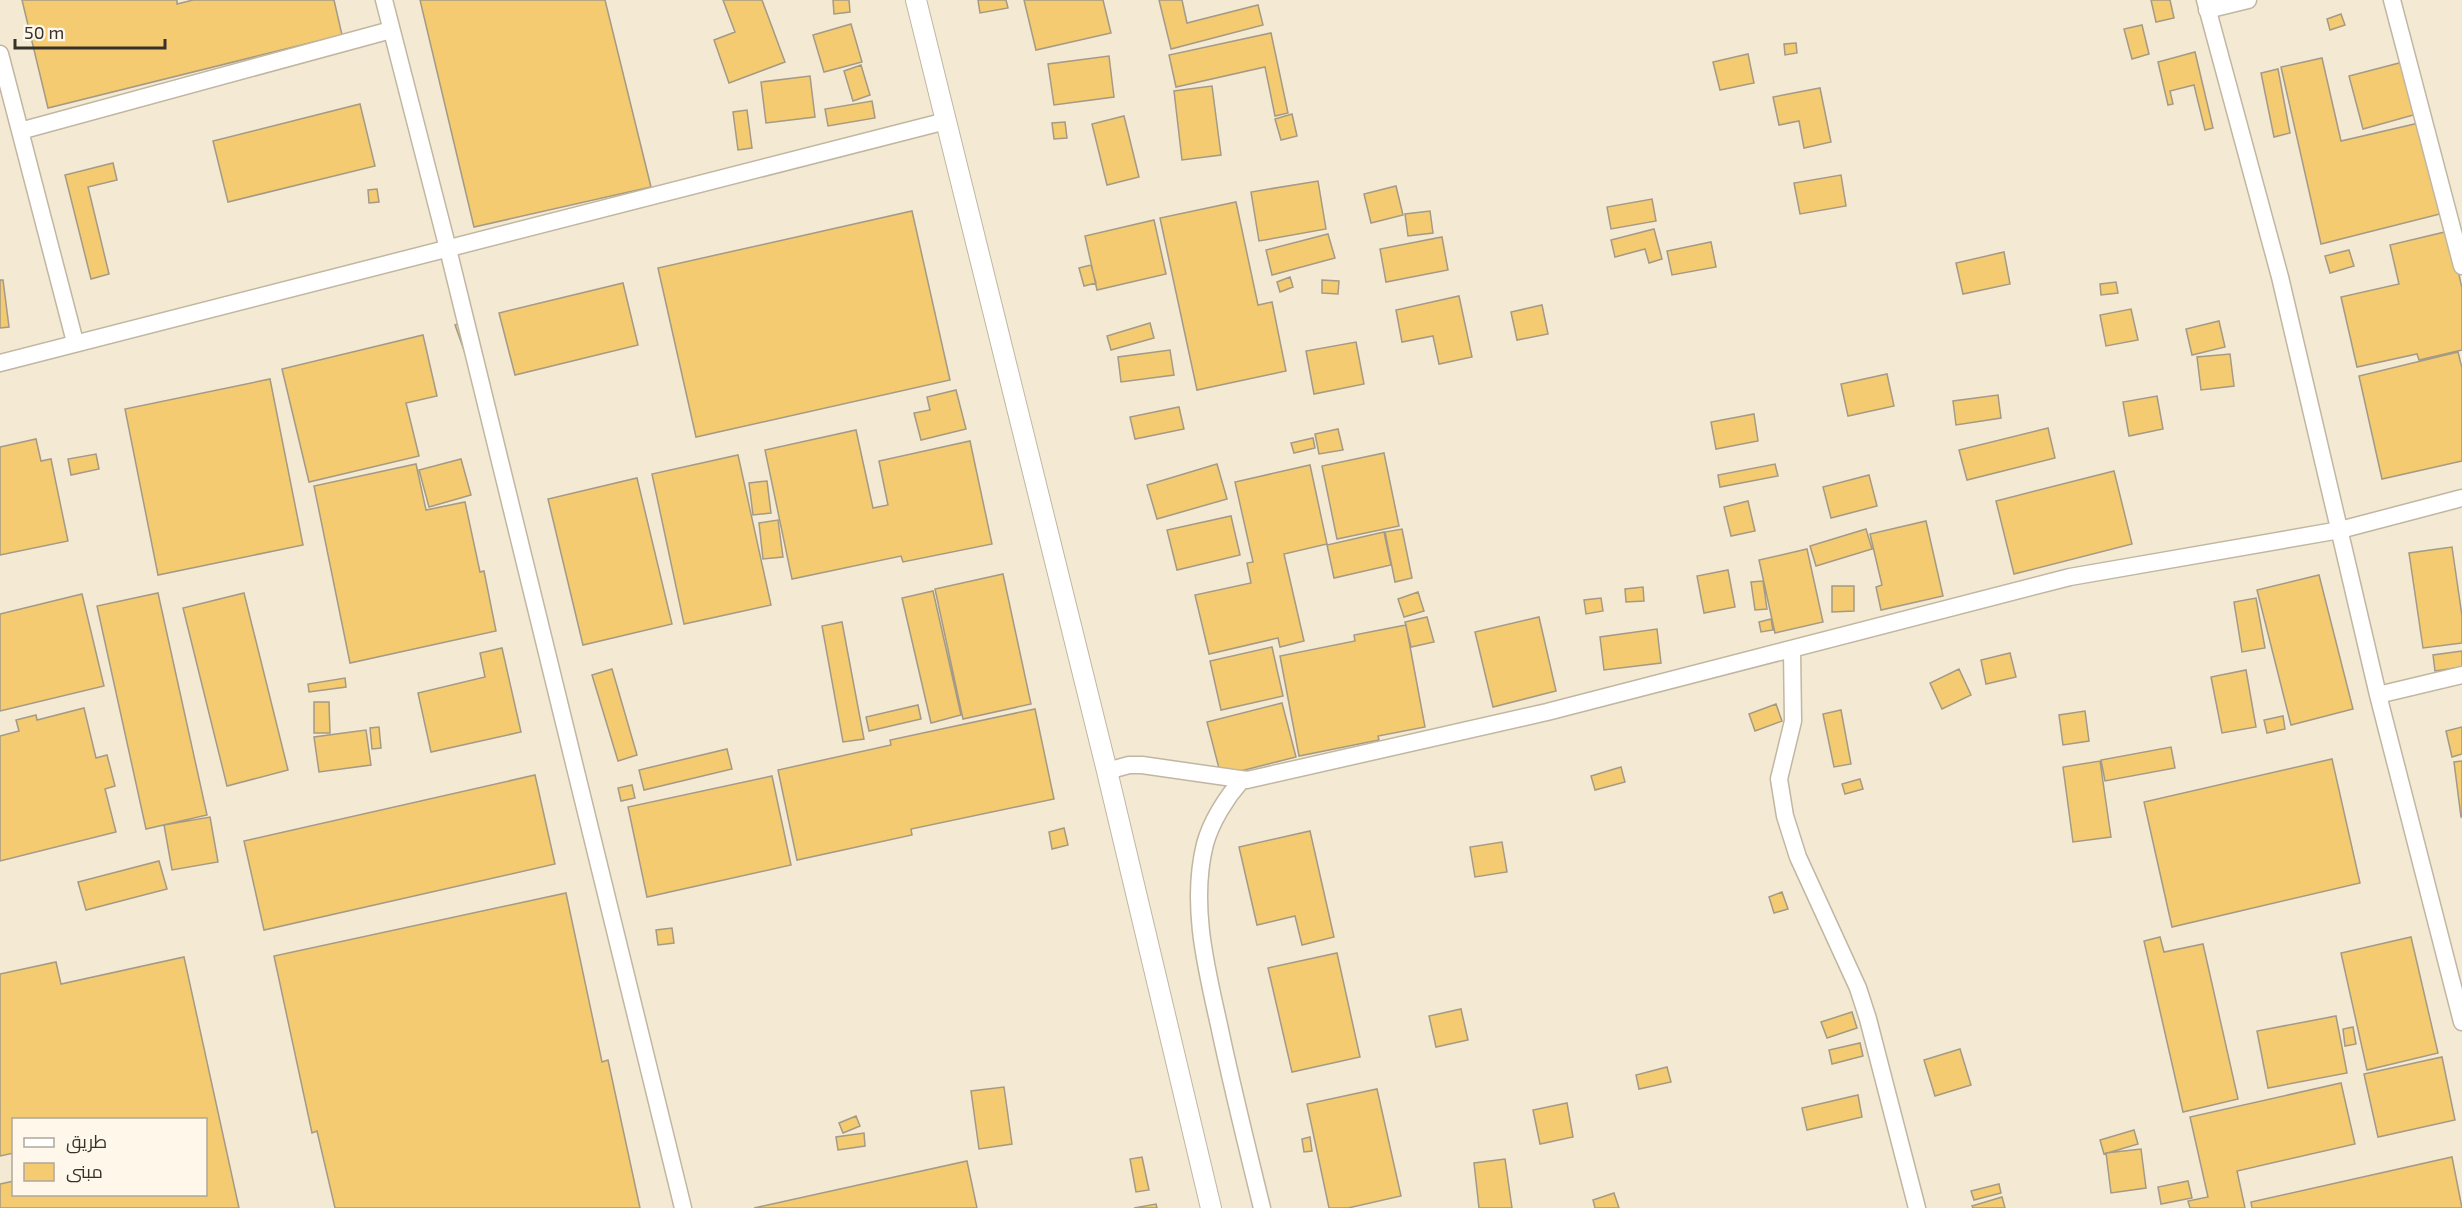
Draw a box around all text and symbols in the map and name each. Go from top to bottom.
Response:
scale bar [15,12,165,50]
text: 50 m [24,21,64,43]
legend [12,1118,207,1196]
text: طريق [66,1130,107,1154]
text: مبنى [66,1160,103,1183]

